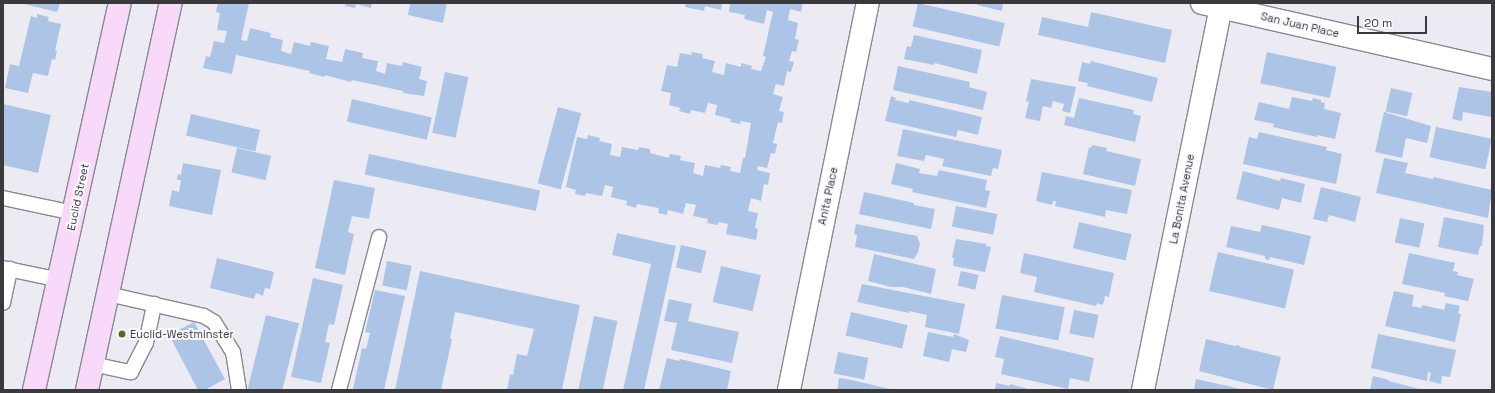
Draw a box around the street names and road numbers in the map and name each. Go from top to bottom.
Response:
street label: San Juan Place [1259,10,1341,40]
street label: La Bonita Avenue [1167,153,1197,245]
street label: Euclid Street [64,162,92,232]
street label: Anita Place [815,166,841,226]

